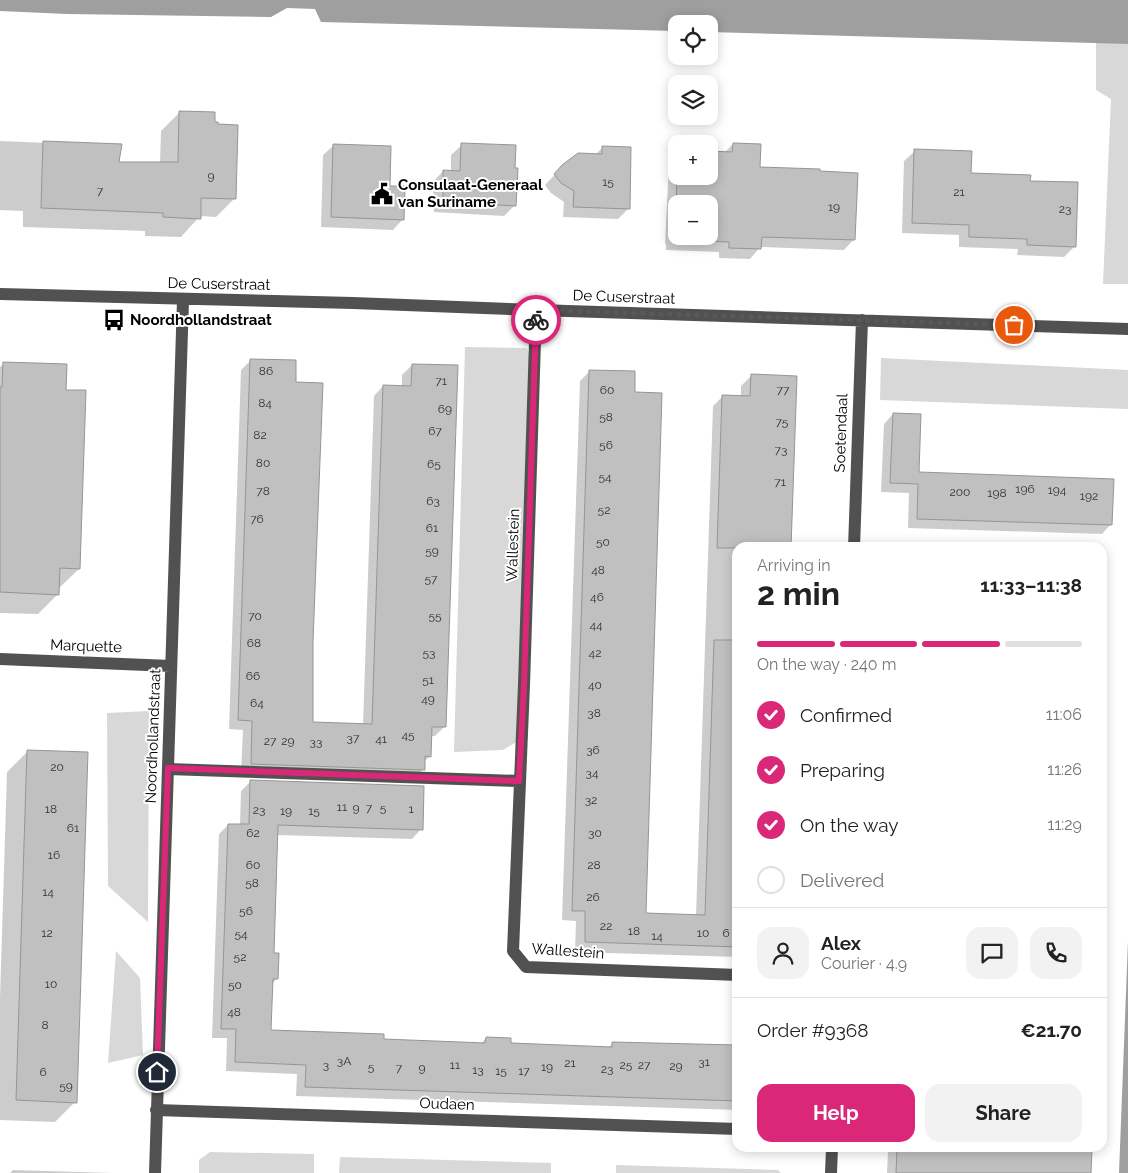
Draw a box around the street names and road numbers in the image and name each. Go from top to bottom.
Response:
street label: De Cuserstraat [167,274,271,294]
street label: De Cuserstraat [572,286,676,308]
street label: Soetendaal [831,392,851,473]
street label: Wallestein [503,508,523,582]
street label: Marquette [50,636,122,656]
street label: Noordhollandstraat [142,668,164,804]
street label: Wallestein [531,939,605,963]
street label: Oudaen [419,1094,475,1114]

